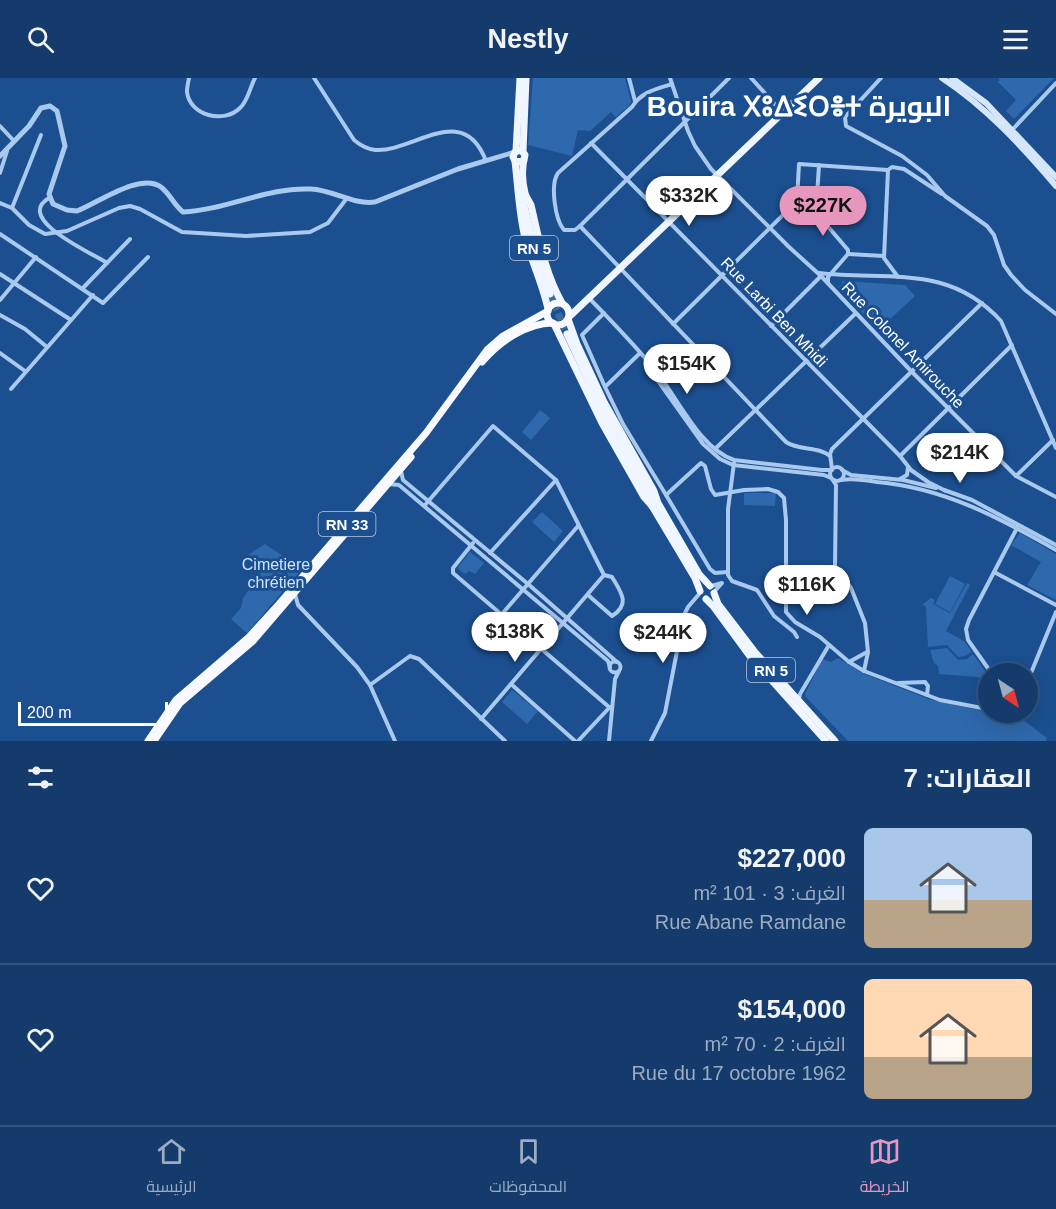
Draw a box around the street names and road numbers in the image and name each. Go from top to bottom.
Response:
road number: RN 5 [510,236,558,260]
street label: Rue Larbi Ben Mhidi [718,254,830,370]
street label: Rue Colonel Amirouche [839,279,968,411]
road number: RN 33 [318,512,376,536]
road number: RN 5 [747,658,795,682]

